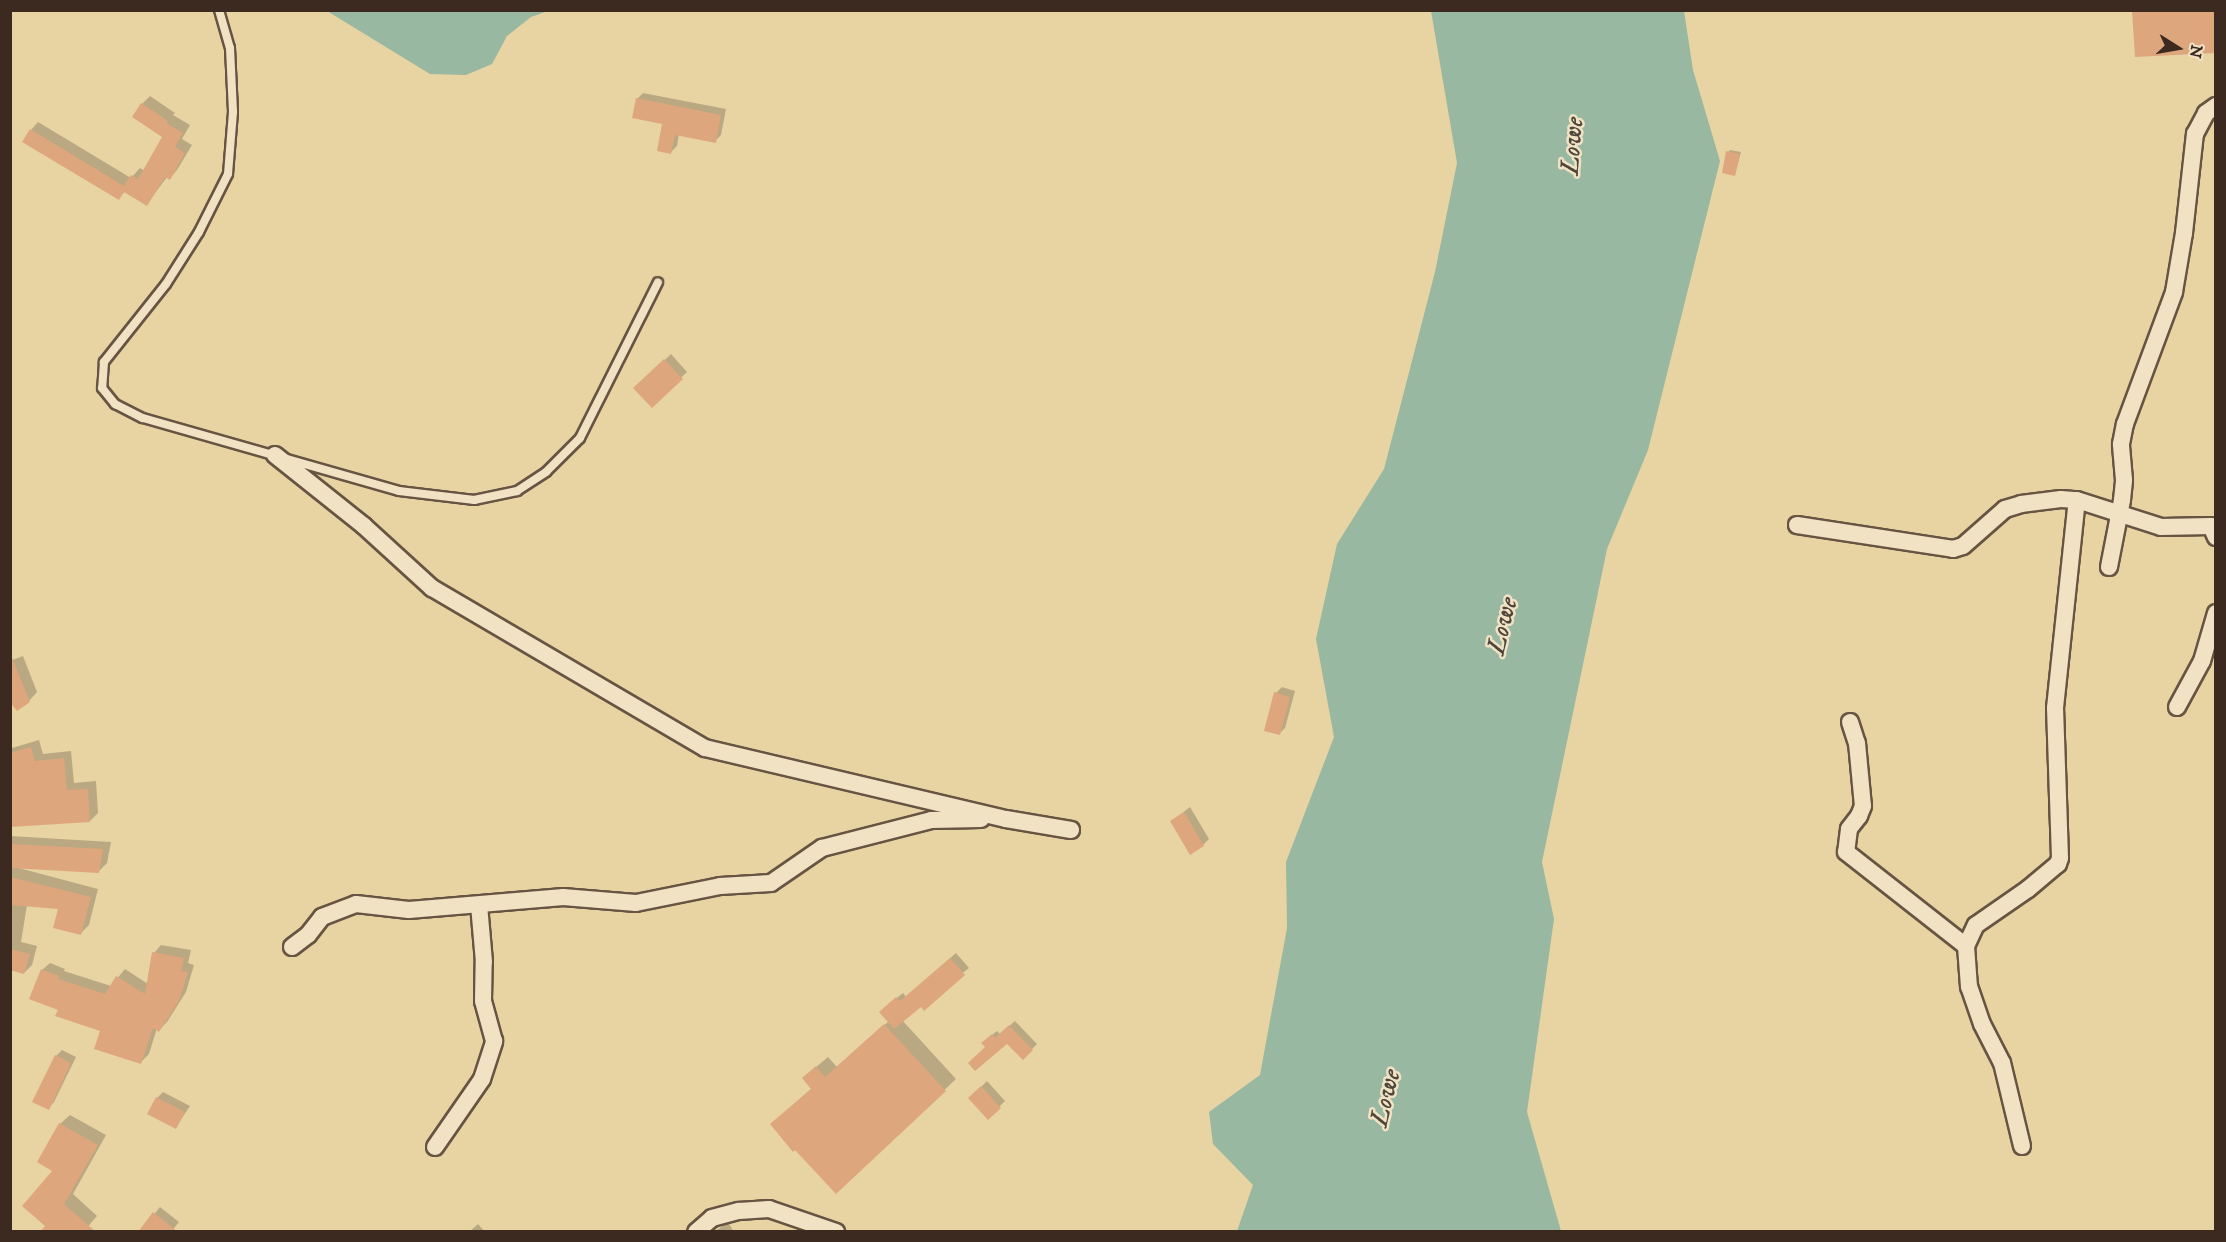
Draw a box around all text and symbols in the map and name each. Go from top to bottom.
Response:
north arrow [2148,18,2208,78]
text: N [2185,43,2207,60]
water label: Lowe [1555,116,1591,176]
water label: Lowe [1481,594,1525,658]
water label: Lowe [1364,1066,1408,1130]

